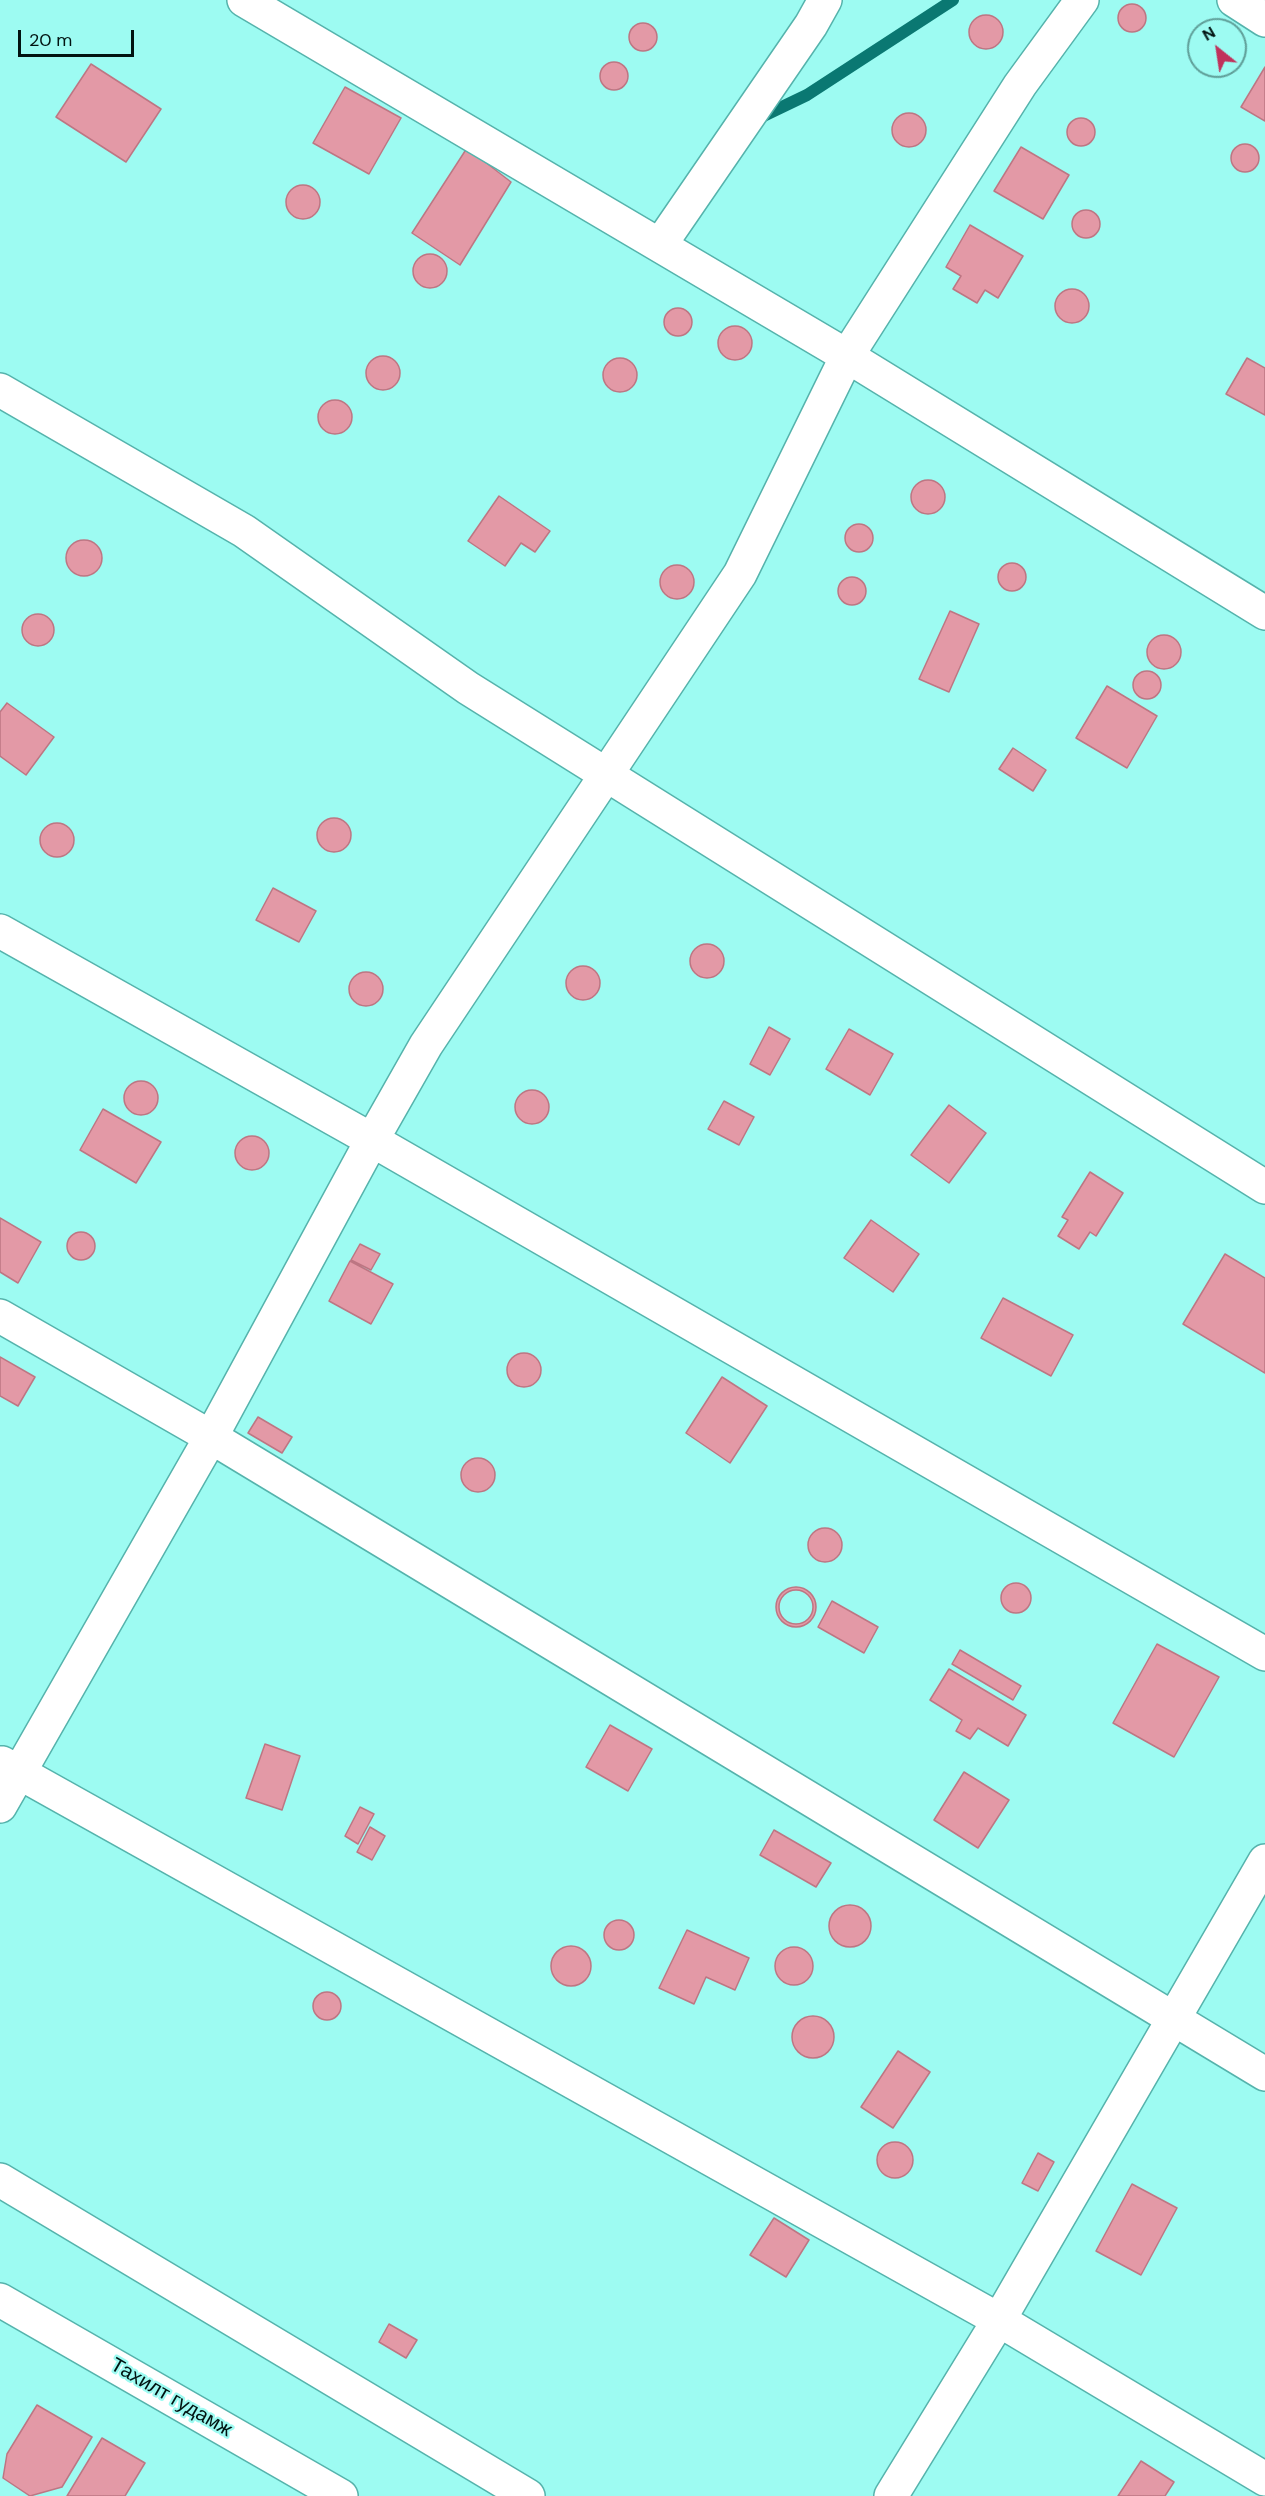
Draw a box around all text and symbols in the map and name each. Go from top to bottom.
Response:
scale bar [21,18,136,56]
north arrow [1187,18,1247,78]
text: N [1198,22,1219,46]
text: 20 m [29,28,72,52]
street label: Тахилт гудамж [106,2354,236,2442]

